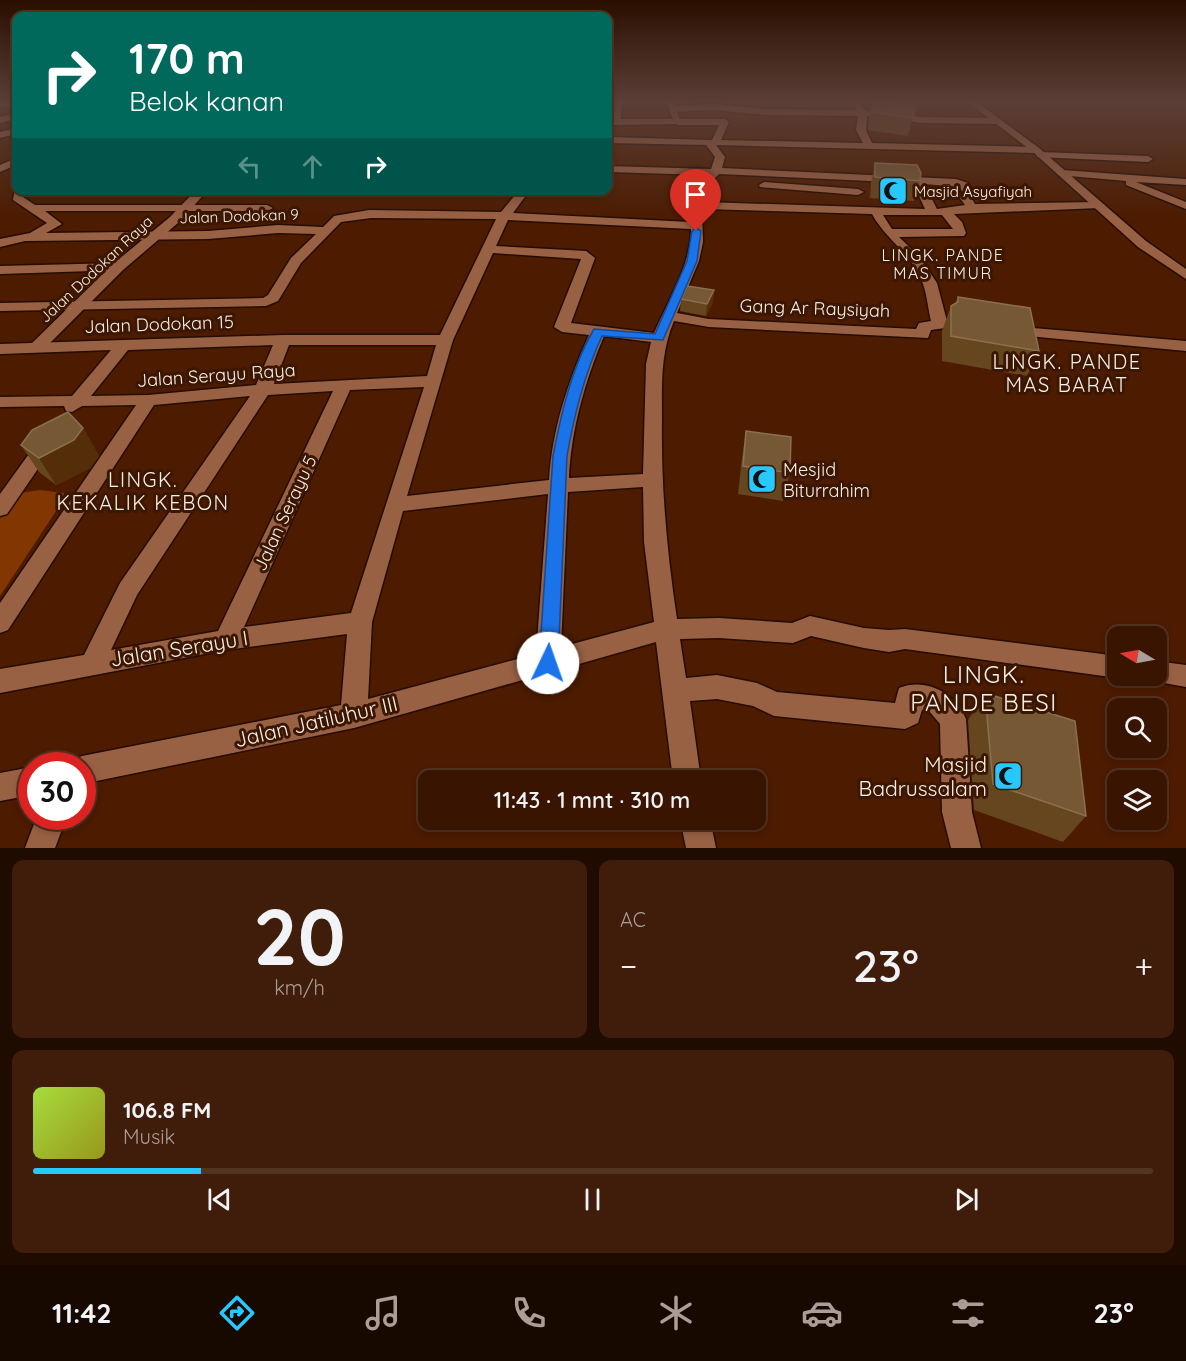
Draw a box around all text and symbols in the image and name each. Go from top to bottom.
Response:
text: 170 m [129,32,245,85]
icon: right [30,36,108,114]
text: Belok kanan [129,84,284,118]
icon: left [233,150,266,183]
icon: ahead [296,150,329,183]
icon: right [359,150,392,183]
pin [670,169,721,231]
mosque icon: Masjid Asyafiyah [877,175,909,207]
icon: arrive [679,178,712,211]
place label: Masjid Asyafiyah [914,182,1032,201]
street label: Jalan Dodokan 9 [179,204,299,228]
street label: Jalan Dodokan Raya [35,212,157,326]
district label: LINGK. PANDE MAS TIMUR [882,245,1004,283]
street label: Gang Ar Raysiyah [739,294,891,322]
street label: Jalan Dodokan 15 [84,310,234,338]
district label: LINGK. PANDE MAS BARAT [992,349,1142,397]
street label: Jalan Serayu Raya [136,358,296,392]
street label: Jalan Serayu 5 [248,452,322,574]
place label: Mesjid Biturrahim [783,458,870,502]
mosque icon: Mesjid Biturrahim [746,463,778,495]
district label: LINGK. KEKALIK KEBON [56,467,230,515]
street label: Jalan Serayu I [108,624,250,672]
north arrow [1107,626,1167,686]
map controls [1107,626,1167,830]
position arrow [516,631,580,695]
district label: LINGK. PANDE BESI [910,659,1058,717]
street label: Jalan Jatiluhur III [232,690,400,752]
button: search [1107,698,1167,758]
place label: Masjid Badrussalam [859,751,987,801]
speed limit sign: 30 [18,752,96,830]
mosque icon: Masjid Badrussalam [992,760,1024,792]
button: layers [1107,770,1167,830]
text: 11:43 · 1 mnt · 310 m [494,786,690,814]
text: 20 [253,887,346,985]
text: AC [620,907,646,932]
text: 23° [853,937,919,993]
text: − [620,945,637,986]
text: + [1134,945,1153,986]
text: km/h [274,975,325,1000]
text: 106.8 FM [123,1096,211,1124]
text: Musik [123,1124,175,1149]
icon: previous [203,1183,236,1216]
icon: pause [576,1183,609,1216]
icon: next [950,1183,983,1216]
icon: directions [216,1292,258,1334]
icon: music [362,1292,404,1334]
icon: phone [508,1292,550,1334]
icon: climate [655,1292,697,1334]
icon: car [801,1292,843,1334]
icon: filters [947,1292,989,1334]
text: 11:42 [52,1296,112,1330]
text: 23° [1093,1296,1134,1330]

